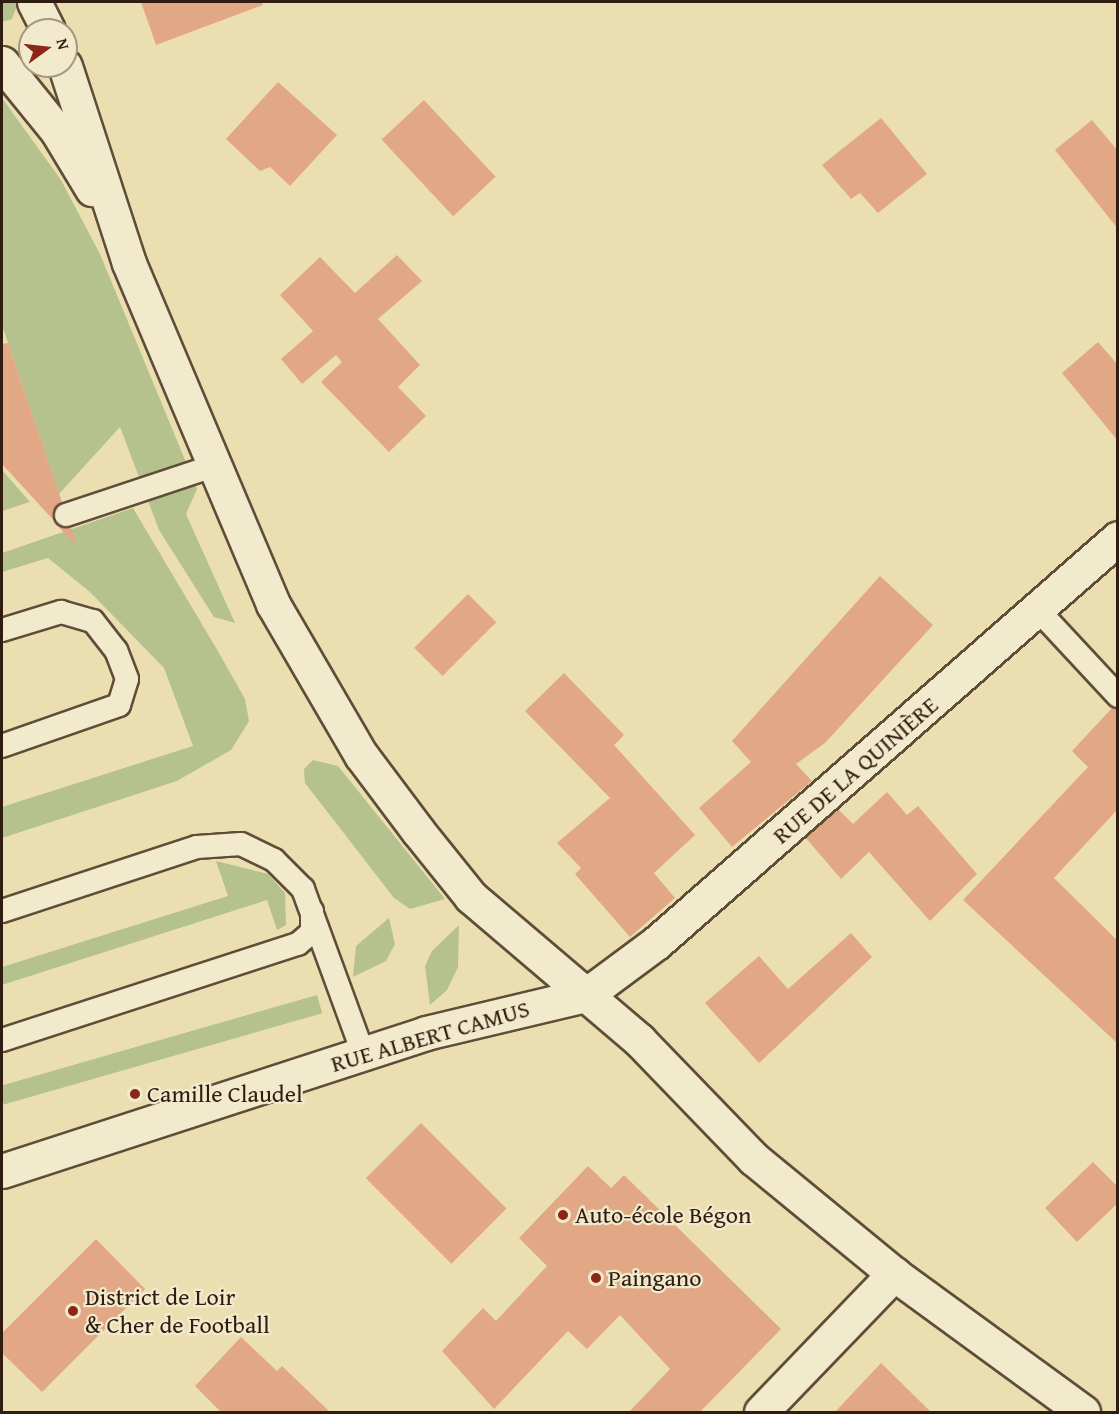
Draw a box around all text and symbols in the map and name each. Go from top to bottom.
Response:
north arrow [18,18,78,78]
text: N [50,36,76,52]
street label: RUE DE LA QUINIÈRE [766,690,944,850]
street label: RUE ALBERT CAMUS [327,994,533,1078]
place label: Camille Claudel [147,1080,303,1108]
marker: Camille Claudel [128,1087,142,1101]
place label: Auto-école Bégon [575,1201,751,1229]
marker: Auto-école Bégon [556,1208,570,1222]
place label: Paingano [608,1264,701,1292]
marker: Paingano [589,1271,603,1285]
place label: District de Loir & Cher de Football [85,1283,270,1339]
marker: District de Loir & Cher de Football [66,1304,80,1318]

